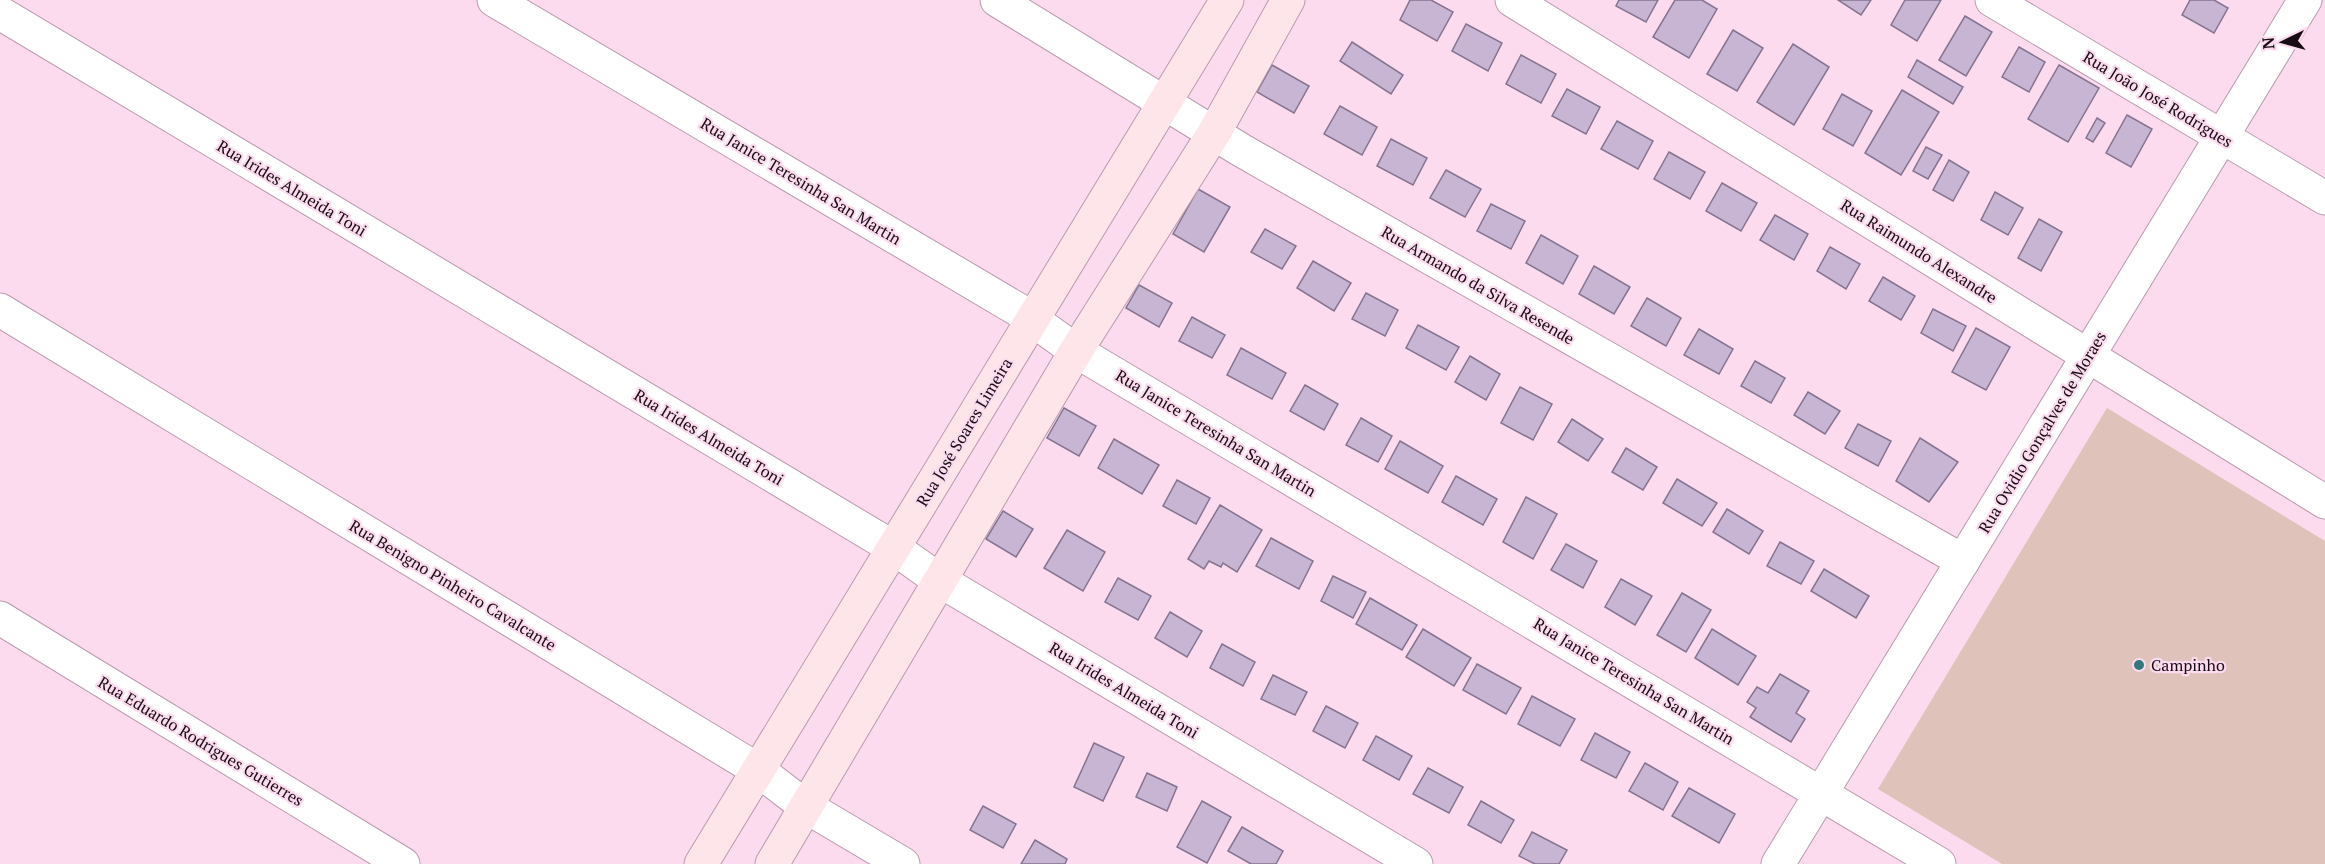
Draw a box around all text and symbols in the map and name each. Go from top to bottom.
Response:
north arrow [2253,12,2313,72]
text: N [2257,36,2280,50]
street label: Rua João José Rodrigues [2079,46,2237,152]
street label: Rua Janice Teresinha San Martin [697,112,906,250]
street label: Rua Irides Almeida Toni [213,135,371,241]
street label: Rua Raimundo Alexandre [1837,194,2001,308]
street label: Rua Armando da Silva Resende [1377,221,1579,349]
street label: Rua Ovidio Gonçalves de Moraes [1973,327,2111,537]
street label: Rua José Soares Limeira [911,354,1017,510]
street label: Rua Janice Teresinha San Martin [1112,364,1321,502]
street label: Rua Irides Almeida Toni [630,384,788,490]
street label: Rua Benigno Pinheiro Cavalcante [345,514,561,656]
street label: Rua Janice Teresinha San Martin [1530,612,1739,750]
street label: Rua Irides Almeida Toni [1045,637,1203,743]
place label: Campinho [2151,654,2225,676]
marker: Campinho [2132,658,2146,672]
street label: Rua Eduardo Rodrigues Gutierres [94,671,308,811]

